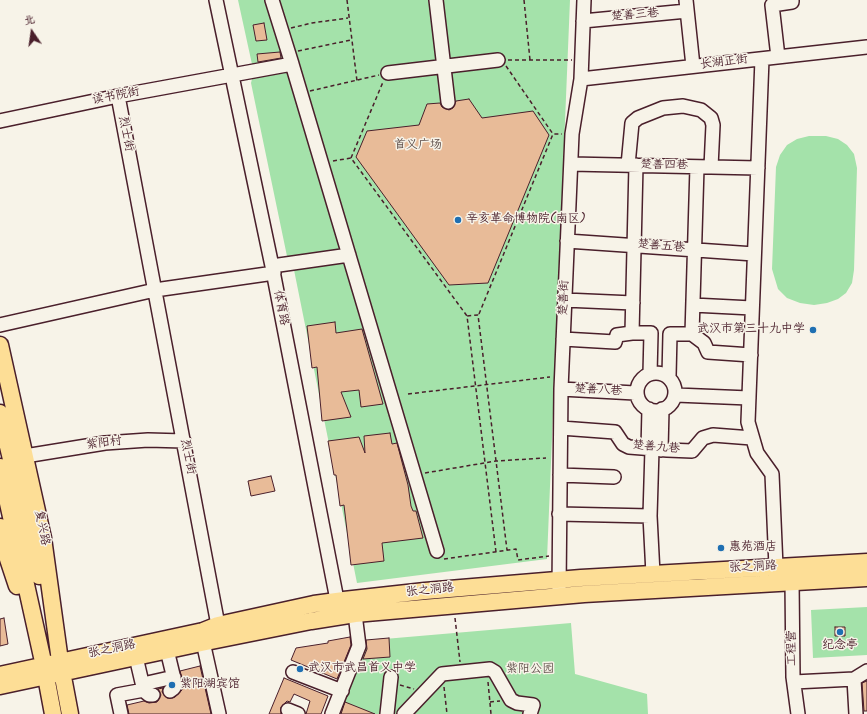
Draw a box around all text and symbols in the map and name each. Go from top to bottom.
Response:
street label: 楚善三巷 [610,7,660,25]
text: 北 [22,10,37,30]
north arrow [12,12,52,52]
street label: 长湖正街 [699,53,749,73]
street label: 读书院街 [91,85,141,109]
street label: 烈士街 [114,115,136,153]
park label: 首义广场 [394,139,442,153]
street label: 楚善四巷 [640,158,688,174]
place label: 辛亥革命博物院(南区) [466,213,586,227]
marker: 辛亥革命博物院(南区) [453,215,463,225]
street label: 楚善五巷 [636,238,686,256]
street label: 楚善街 [557,280,573,316]
street label: 体育路 [269,289,291,327]
place label: 武汉市第三十九中学 [697,323,805,337]
marker: 武汉市第三十九中学 [808,325,818,335]
street label: 楚善八巷 [574,383,622,399]
street label: 紫阳村 [85,435,123,453]
street label: 烈士街 [176,438,198,476]
street label: 楚善九巷 [631,439,681,457]
street label: 复兴路 [30,509,52,547]
place label: 惠苑酒店 [729,541,777,555]
marker: 惠苑酒店 [716,543,726,553]
street label: 张之洞路 [729,560,777,576]
street label: 张之洞路 [405,581,455,601]
marker: 纪念亭 [835,627,845,637]
street label: 工程营 [785,630,801,666]
street label: 张之洞路 [87,638,137,662]
place label: 纪念亭 [822,639,858,653]
place label: 武汉市武昌首义中学 [308,662,416,676]
park label: 紫阳公园 [506,663,554,677]
marker: 武汉市武昌首义中学 [295,664,305,674]
place label: 紫阳湖宾馆 [180,678,240,692]
marker: 紫阳湖宾馆 [167,680,177,690]

